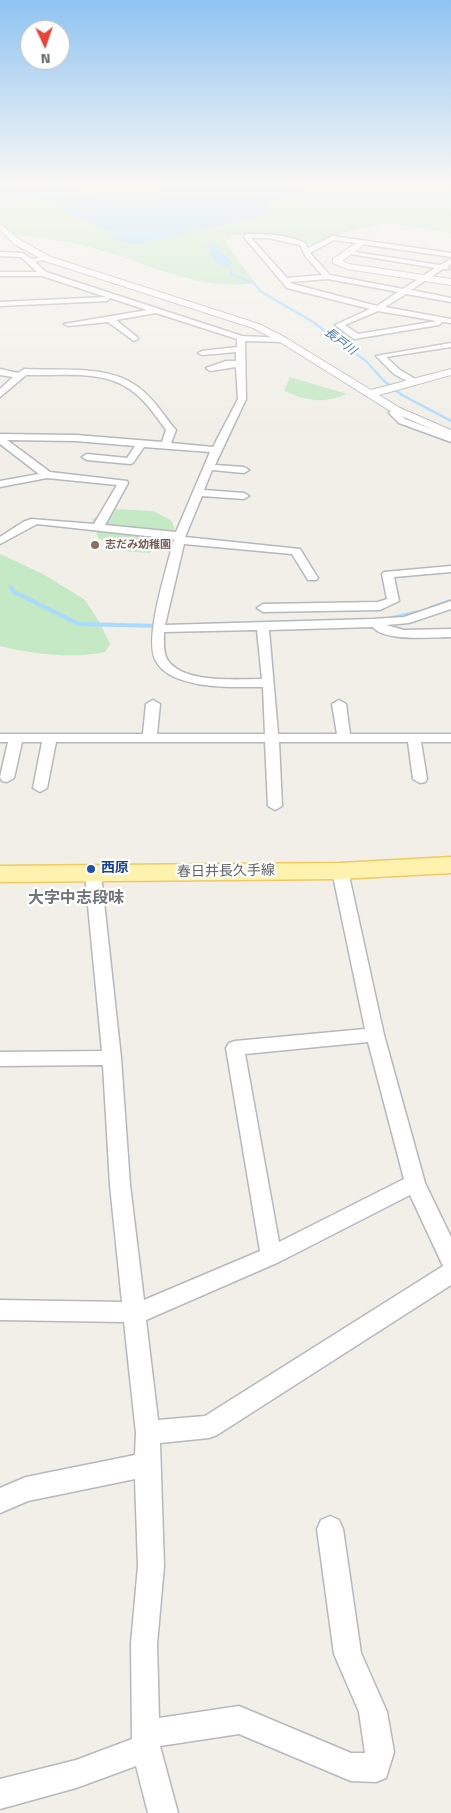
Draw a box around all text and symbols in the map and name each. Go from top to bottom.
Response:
north arrow [20,20,70,70]
text: N [40,49,51,70]
water label: 長戸川 [321,325,359,359]
place label: 志だみ幼稚園 [105,538,171,552]
marker: 志だみ幼稚園 [89,539,101,551]
place label: 西原 [101,861,129,877]
marker: 西原 [85,863,97,875]
street label: 春日井長久手線 [177,863,275,881]
district label: 大字中志段味 [28,889,124,909]

